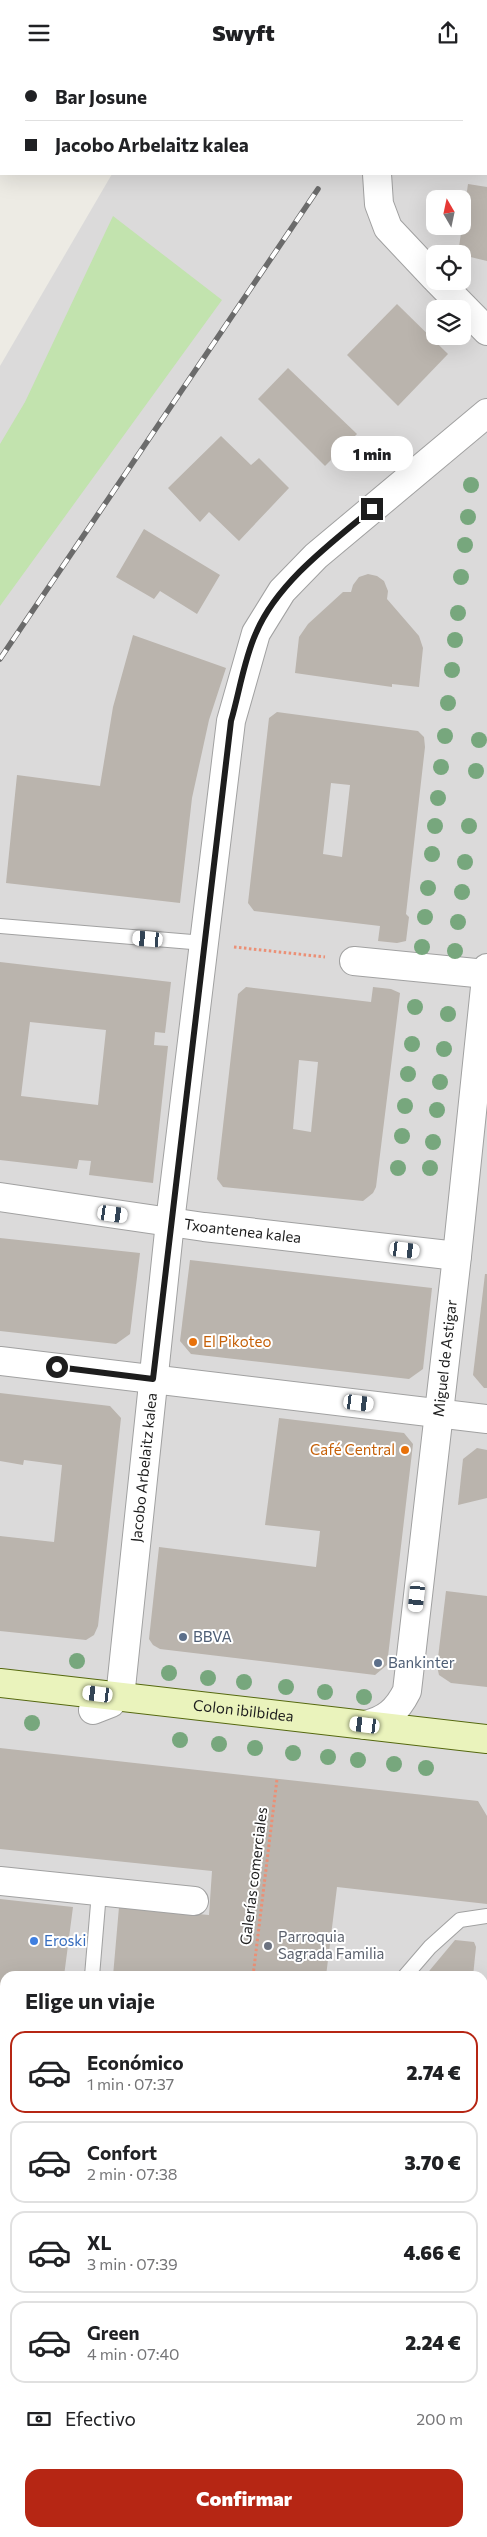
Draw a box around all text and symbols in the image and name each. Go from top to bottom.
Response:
icon: menu [25,19,53,47]
text: Swyft [212,19,275,46]
icon: share [434,19,462,47]
text: Bar Josune [55,85,147,108]
text: Jacobo Arbelaitz kalea [55,133,249,156]
north arrow [426,190,471,235]
map controls [426,190,471,345]
button: locate [426,245,471,290]
button: layers [426,300,471,345]
callout: 1 min [331,437,413,471]
text: 1 min [353,444,391,463]
route end [361,498,383,520]
car [132,930,163,948]
car [97,1204,128,1224]
street label: Txoantenea kalea [183,1214,302,1246]
car [389,1241,420,1259]
street label: Miguel de Astigar [429,1299,460,1418]
place label: El Pikoteo [203,1332,271,1350]
marker: El Pikoteo [187,1336,199,1348]
route start [46,1356,68,1378]
street label: Jacobo Arbelaitz kalea [126,1392,160,1543]
car [343,1394,374,1412]
place label: Café Central [310,1440,395,1458]
marker: Café Central [399,1444,411,1456]
car [407,1581,426,1613]
place label: BBVA [193,1627,232,1645]
marker: BBVA [177,1631,189,1643]
place label: Bankinter [388,1653,455,1671]
marker: Bankinter [372,1657,384,1669]
car [82,1685,113,1703]
street label: Colon ibilbidea [192,1695,295,1725]
car [349,1716,380,1734]
street label: Galerías comerciales [236,1806,270,1946]
place label: Parroquia Sagrada Familia [278,1927,384,1962]
place label: Eroski [44,1931,86,1949]
marker: Eroski [28,1935,40,1947]
marker: Parroquia Sagrada Familia [262,1940,274,1952]
text: Elige un viaje [25,1987,155,2014]
icon: car [27,2050,72,2095]
text: Económico [87,2051,184,2074]
text: 2.74 € [407,2061,461,2084]
text: 1 min · 07:37 [87,2074,174,2093]
icon: car [27,2140,72,2185]
text: Confort [87,2141,157,2164]
text: 3.70 € [405,2151,461,2174]
text: 2 min · 07:38 [87,2164,178,2183]
icon: car [27,2230,72,2275]
text: XL [87,2231,112,2254]
text: 4.66 € [403,2241,461,2264]
text: 3 min · 07:39 [87,2254,178,2273]
icon: car [27,2320,72,2365]
text: Green [87,2321,139,2344]
text: 2.24 € [405,2331,461,2354]
text: 4 min · 07:40 [87,2344,179,2363]
icon: cash [25,2405,53,2433]
text: Efectivo [65,2407,136,2430]
text: 200 m [416,2409,463,2428]
button: Confirmar [25,2469,463,2527]

